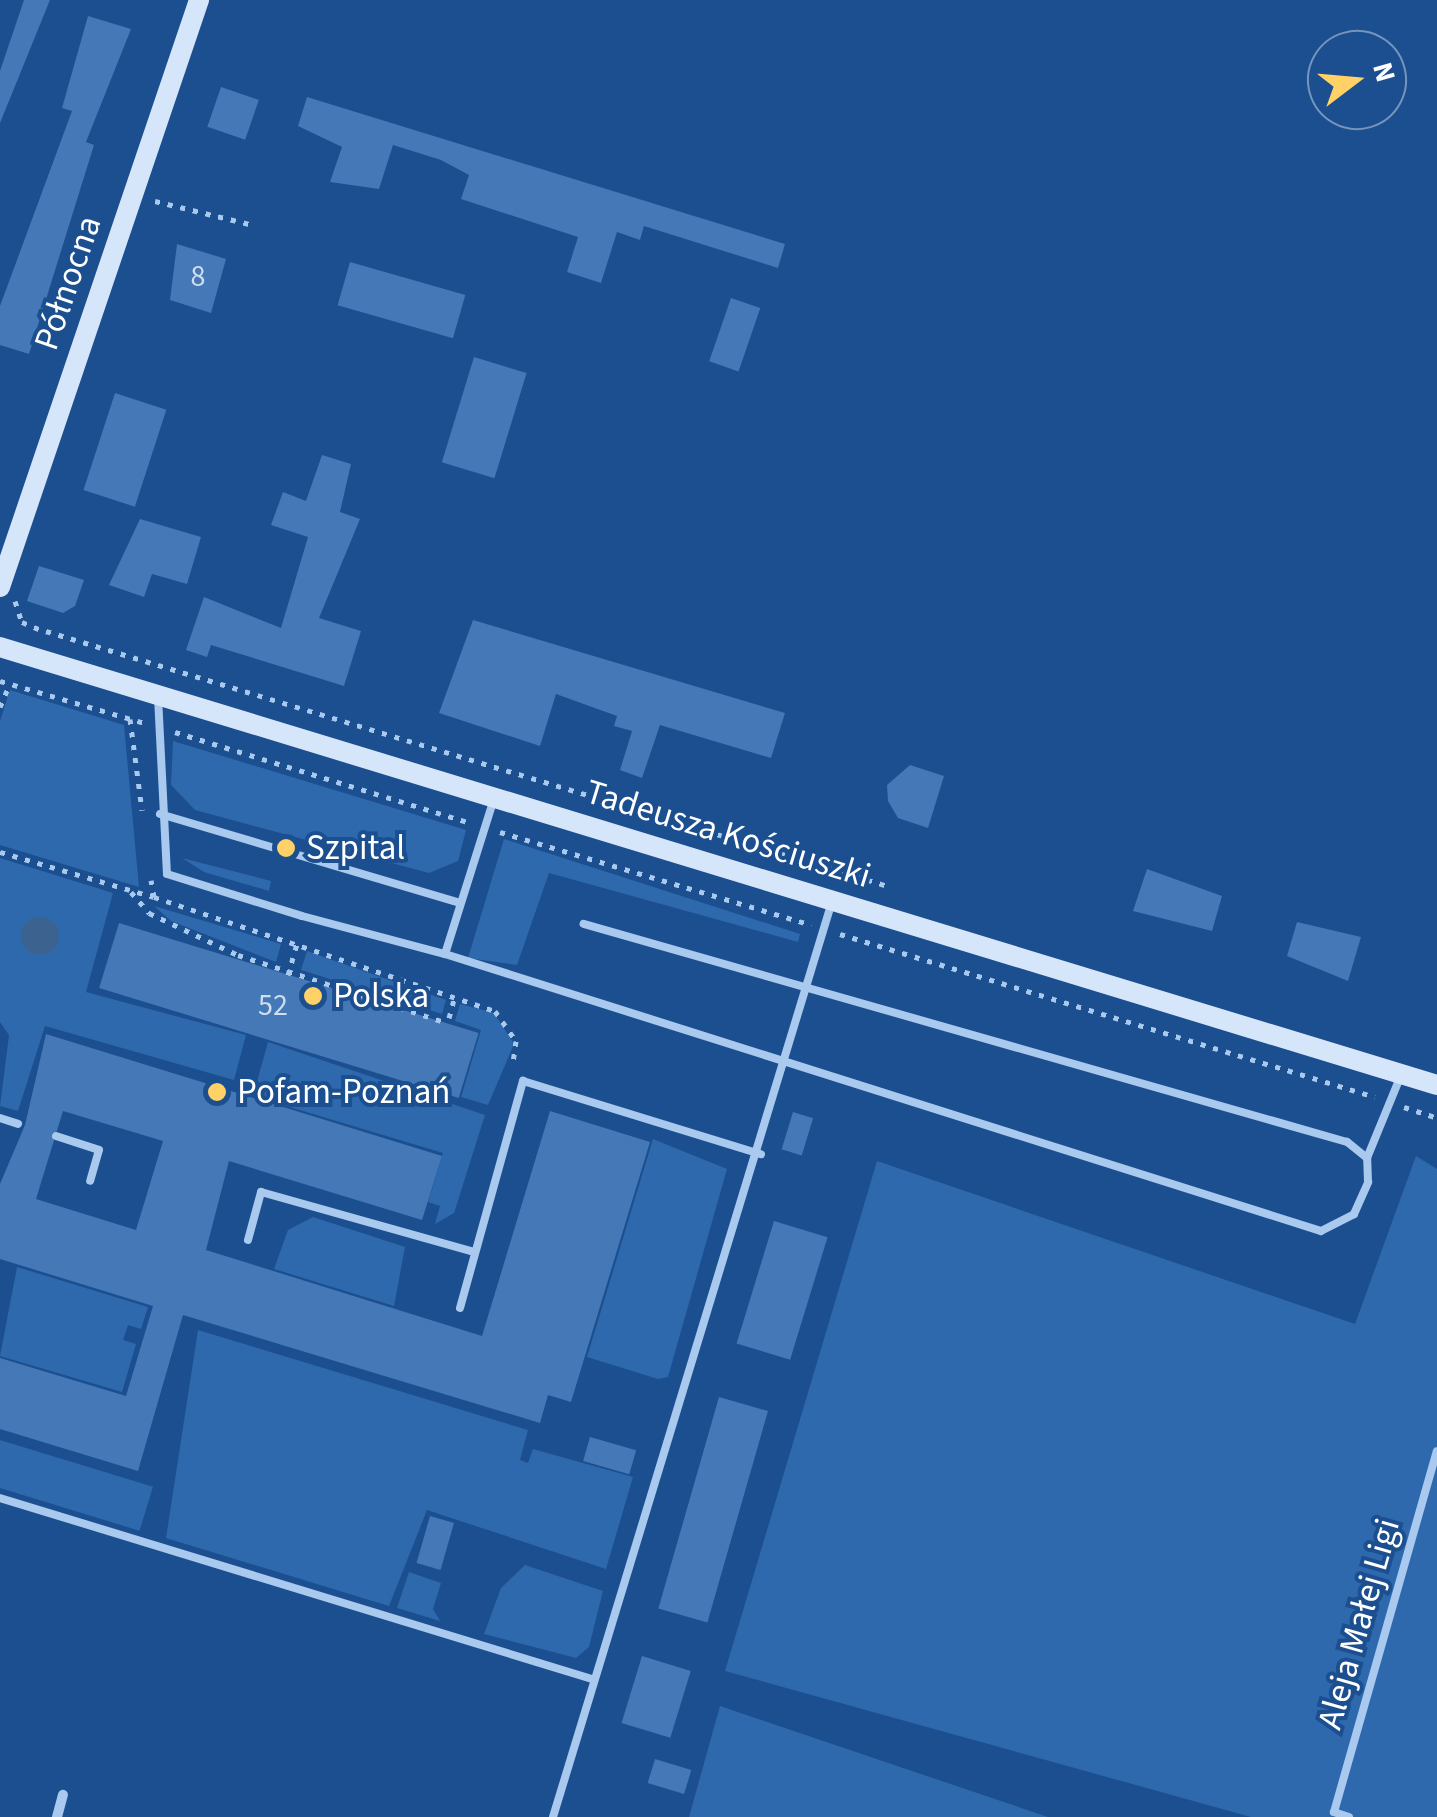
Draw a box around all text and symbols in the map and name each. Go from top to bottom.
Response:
north arrow [1307,30,1407,130]
text: N [1362,58,1406,87]
street label: Północna [25,210,111,356]
house number: 8 [191,259,205,295]
street label: Tadeusza Kościuszki [580,771,876,897]
place label: Szpital [306,827,405,869]
marker: Szpital [275,837,297,859]
place label: Polska [333,975,429,1017]
marker: Polska [302,985,324,1007]
house number: 52 [258,988,288,1024]
place label: Pofam-Poznań [237,1071,450,1113]
marker: Pofam-Poznań [206,1081,228,1103]
street label: Aleja Małej Ligi [1309,1514,1409,1734]

